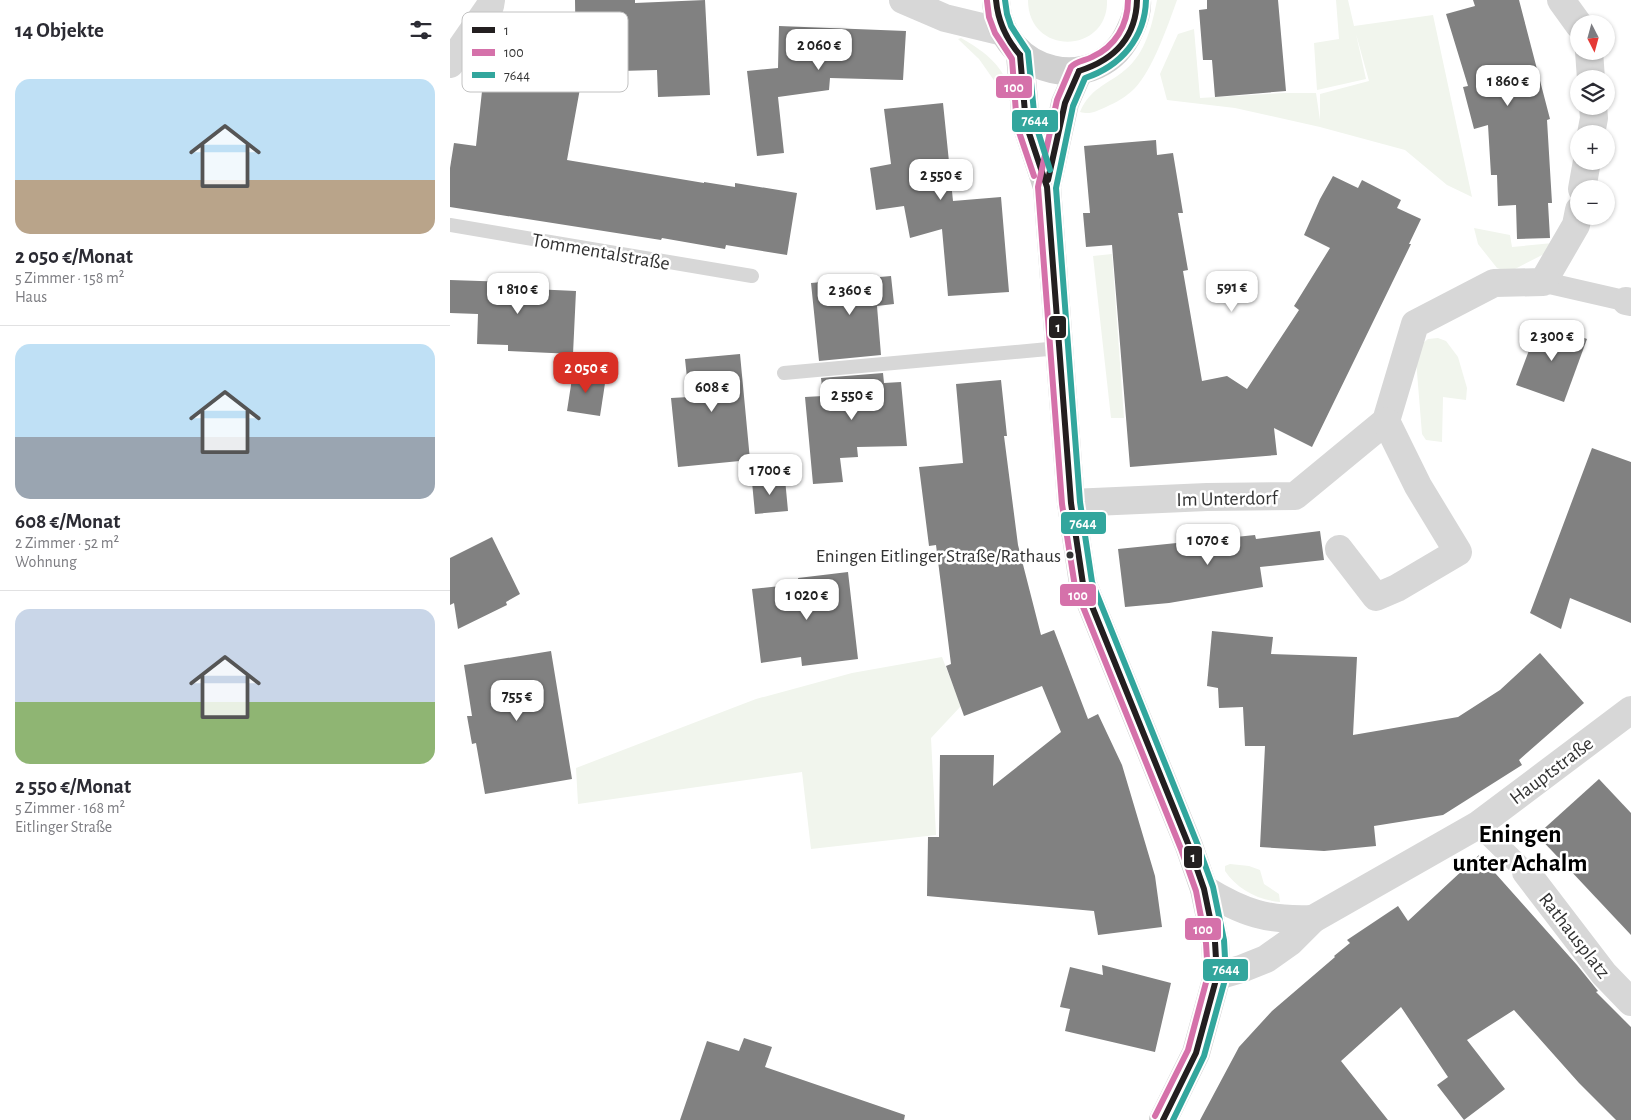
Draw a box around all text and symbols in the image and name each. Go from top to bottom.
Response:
legend [462,12,628,92]
north arrow [1570,15,1615,60]
map controls [1570,15,1615,225]
icon: filters [407,16,435,44]
text: 14 Objekte [15,20,104,41]
text: 1 [504,24,509,38]
pin: 2 060 € [773,28,865,71]
text: 2 060 € [797,37,841,53]
text: 100 [504,46,524,60]
pin: 1 860 € [1462,64,1554,107]
text: 7644 [504,69,530,83]
button: layers [1570,70,1615,115]
text: 1 860 € [1487,73,1529,89]
line badge: 100 [995,75,1033,99]
text: 100 [1004,81,1024,95]
line badge: 7644 [1011,109,1059,133]
icon: home [180,111,270,201]
text: 7644 [1022,114,1048,128]
button: + [1570,125,1615,170]
pin: 2 550 € [895,158,987,201]
text: 2 550 € [920,167,962,183]
button: − [1570,180,1615,225]
street label: Tommentalstraße [530,230,671,274]
text: 2 050 €/Monat [15,246,133,267]
text: 5 Zimmer · 158 m² [15,270,124,286]
pin: 591 € [1197,270,1267,313]
pin: 1 810 € [472,272,564,315]
pin: 2 360 € [804,274,896,316]
text: 591 € [1217,279,1247,295]
text: 1 810 € [498,281,538,297]
text: 2 360 € [829,282,871,298]
text: Haus [15,289,47,305]
line badge: 1 [1048,315,1067,339]
pin: 2 300 € [1506,320,1598,362]
text: 1 [1055,321,1061,335]
text: 2 300 € [1530,328,1574,344]
pin: 2 050 € [540,352,632,394]
text: 2 050 € [564,360,608,376]
pin: 608 € [677,370,747,413]
icon: home [180,377,270,467]
pin: 2 550 € [806,378,898,421]
text: 608 € [695,379,729,395]
text: 2 550 € [831,387,873,403]
pin: 1 700 € [724,454,816,496]
text: 1 700 € [749,462,791,478]
street label: Im Unterdorf [1176,488,1279,510]
text: 608 €/Monat [15,511,120,532]
line badge: 7644 [1060,511,1107,535]
text: 7644 [1070,517,1096,531]
pin: 1 070 € [1162,524,1254,566]
text: 1 070 € [1187,532,1229,548]
text: 2 Zimmer · 52 m² [15,535,119,551]
place label: Eningen Eitlinger Straße/Rathaus [816,547,1061,566]
marker: Eningen Eitlinger Straße/Rathaus [1065,550,1075,560]
text: Wohnung [15,554,77,570]
pin: 1 020 € [761,578,853,621]
line badge: 100 [1059,583,1097,607]
text: 1 020 € [786,587,828,603]
text: 100 [1068,589,1088,603]
icon: home [180,642,270,732]
pin: 755 € [482,680,552,722]
text: 755 € [502,688,532,704]
street label: Hauptstraße [1506,733,1597,809]
text: 2 550 €/Monat [15,776,131,797]
text: 5 Zimmer · 168 m² [15,800,125,816]
text: Eitlinger Straße [15,819,112,835]
district label: Eningen unter Achalm [1453,822,1587,876]
line badge: 1 [1183,845,1203,869]
text: 1 [1190,851,1196,865]
street label: Rathausplatz [1535,889,1614,982]
line badge: 100 [1184,917,1222,941]
text: 100 [1193,923,1213,937]
line badge: 7644 [1202,958,1249,982]
text: 7644 [1213,963,1239,977]

